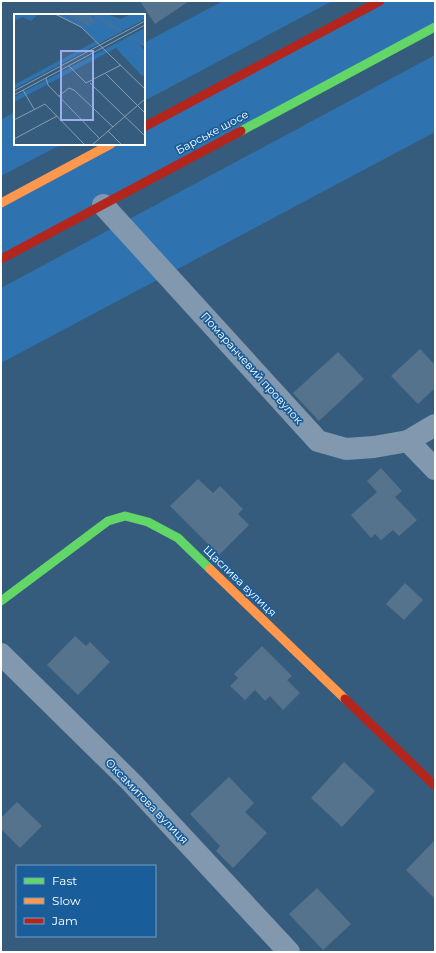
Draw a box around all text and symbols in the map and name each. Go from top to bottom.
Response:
inset map [14,14,145,145]
street label: Барське шосе [173,107,251,157]
street label: Помаранчевий провулок [198,309,306,427]
street label: Щаслива вулиця [200,542,280,620]
street label: Оксамитова вулиця [102,755,192,847]
legend [16,865,156,937]
text: Fast [52,873,77,888]
text: Slow [52,893,81,908]
text: Jam [51,913,78,928]

